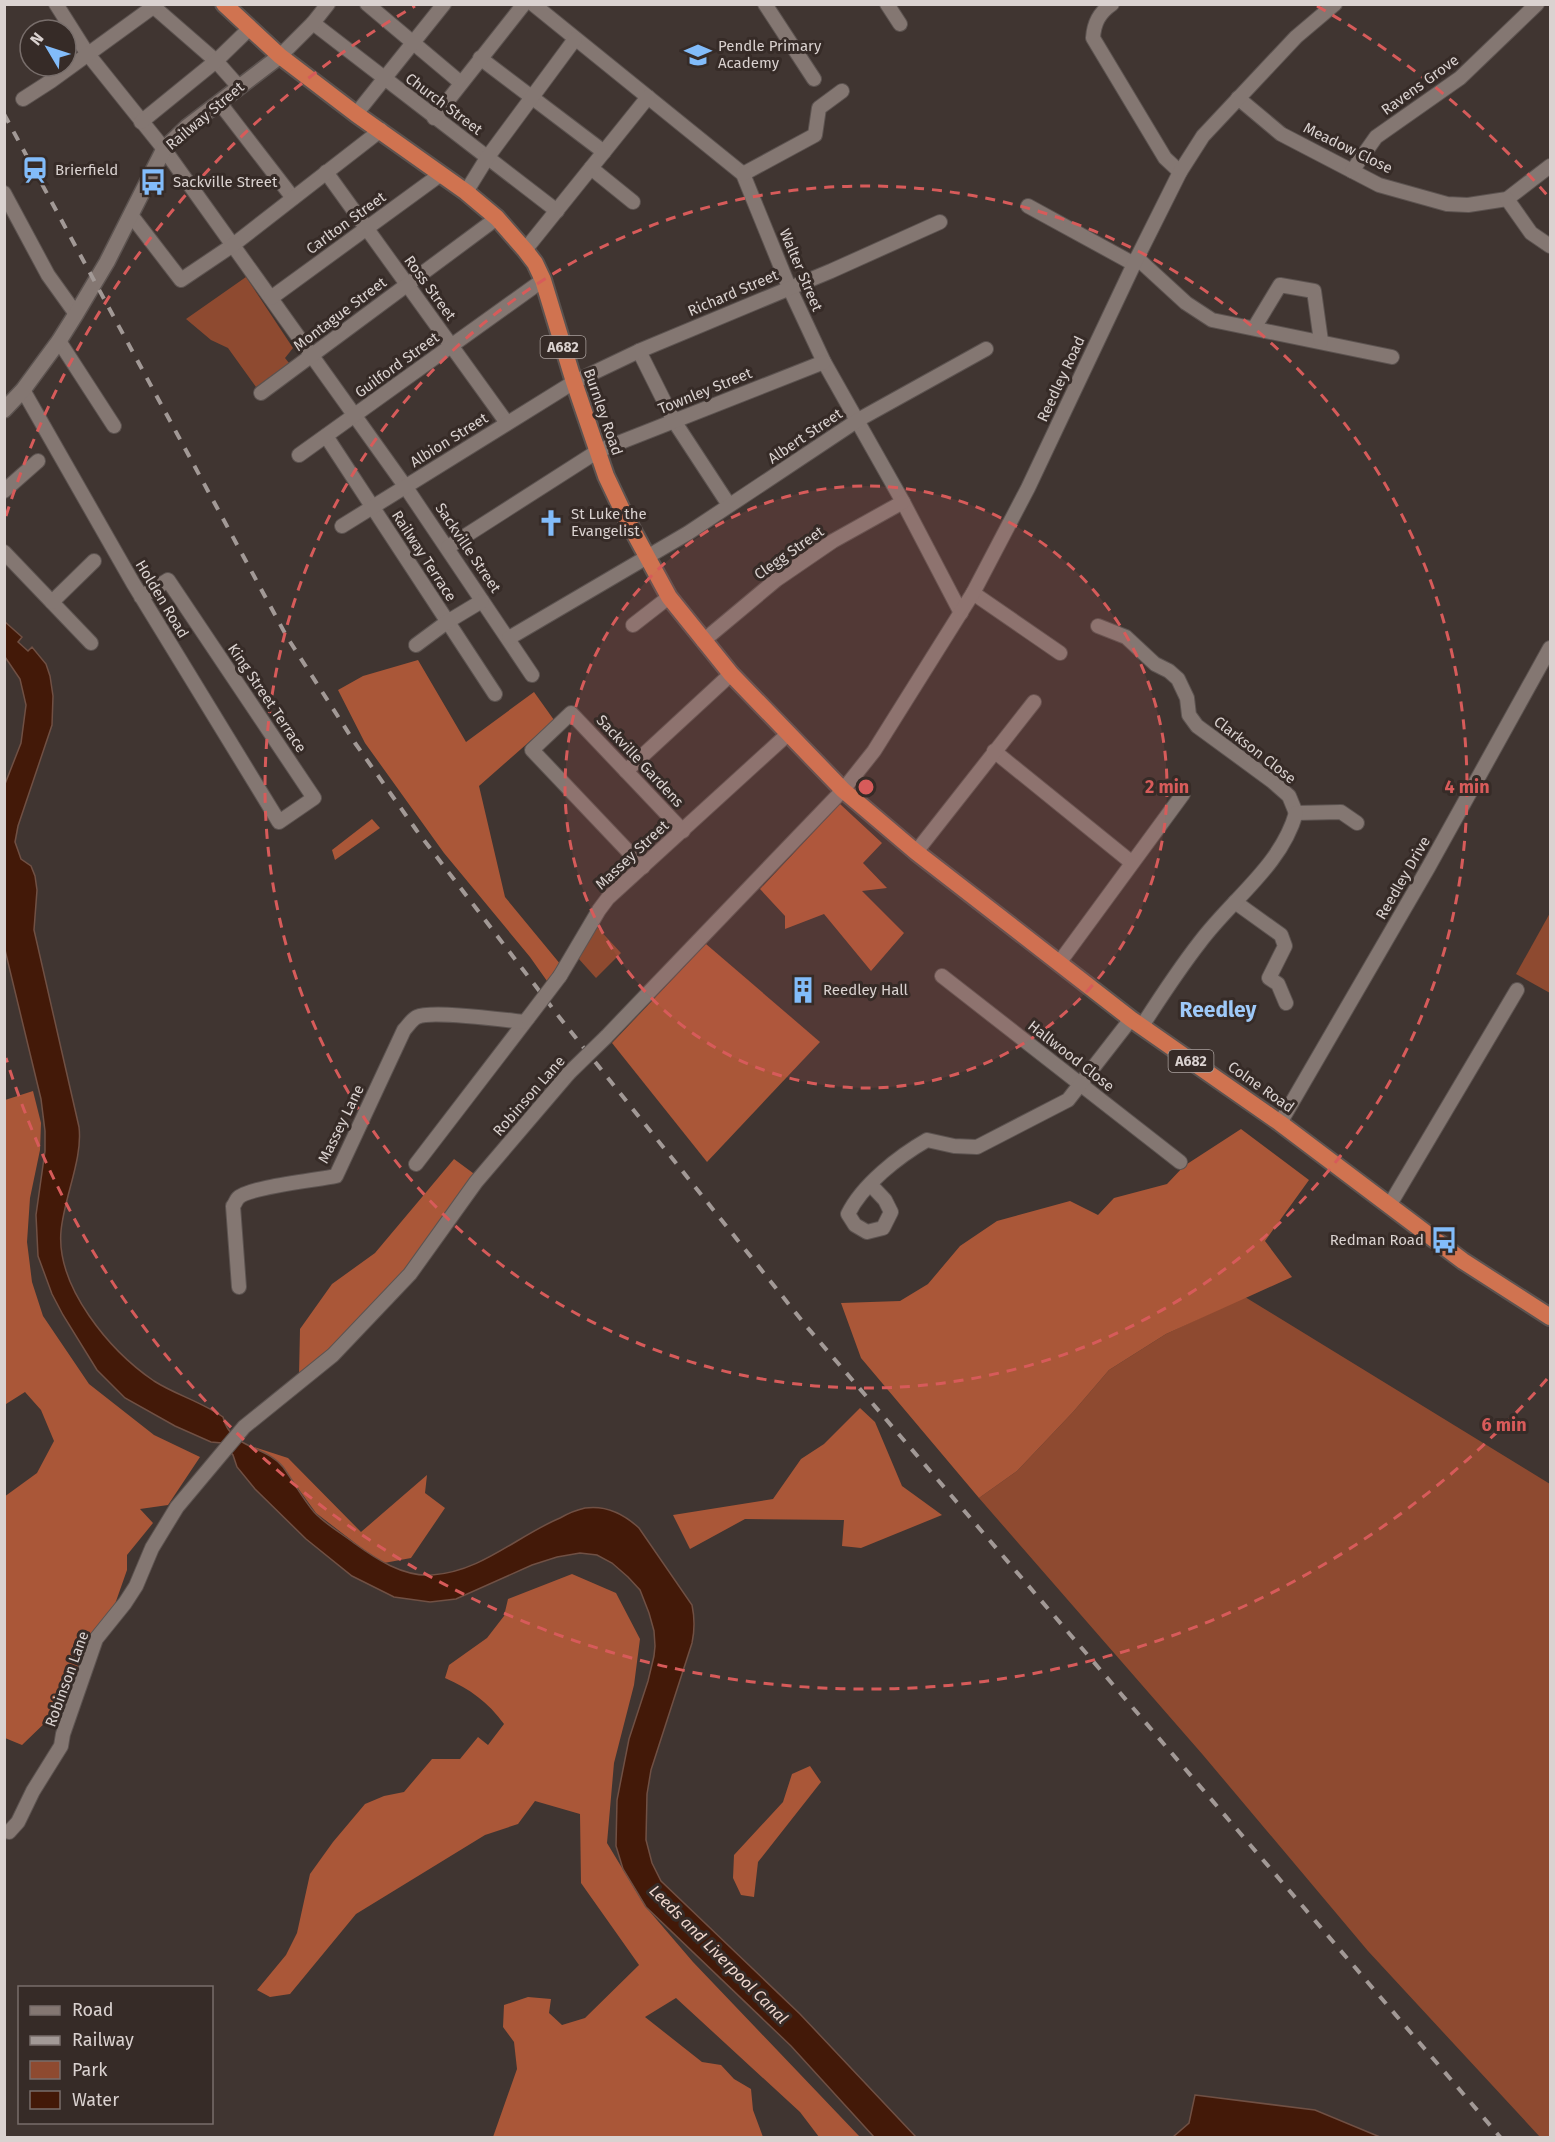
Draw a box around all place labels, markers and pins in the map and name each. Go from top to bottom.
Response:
place label: Pendle Primary Academy [718,37,822,72]
school or university icon: Pendle Primary Academy [683,40,713,70]
station icon: Brierfield [20,155,50,185]
place label: Brierfield [55,161,118,179]
bus stop icon: Sackville Street [138,167,168,197]
place label: Sackville Street [173,173,278,191]
place label: St Luke the Evangelist [571,505,647,540]
church icon: St Luke the Evangelist [536,508,566,538]
centre of rings [856,777,876,797]
building icon: Reedley Hall [788,975,818,1005]
place label: Reedley Hall [823,981,909,999]
bus stop icon: Redman Road [1429,1225,1459,1255]
place label: Redman Road [1330,1231,1424,1249]

